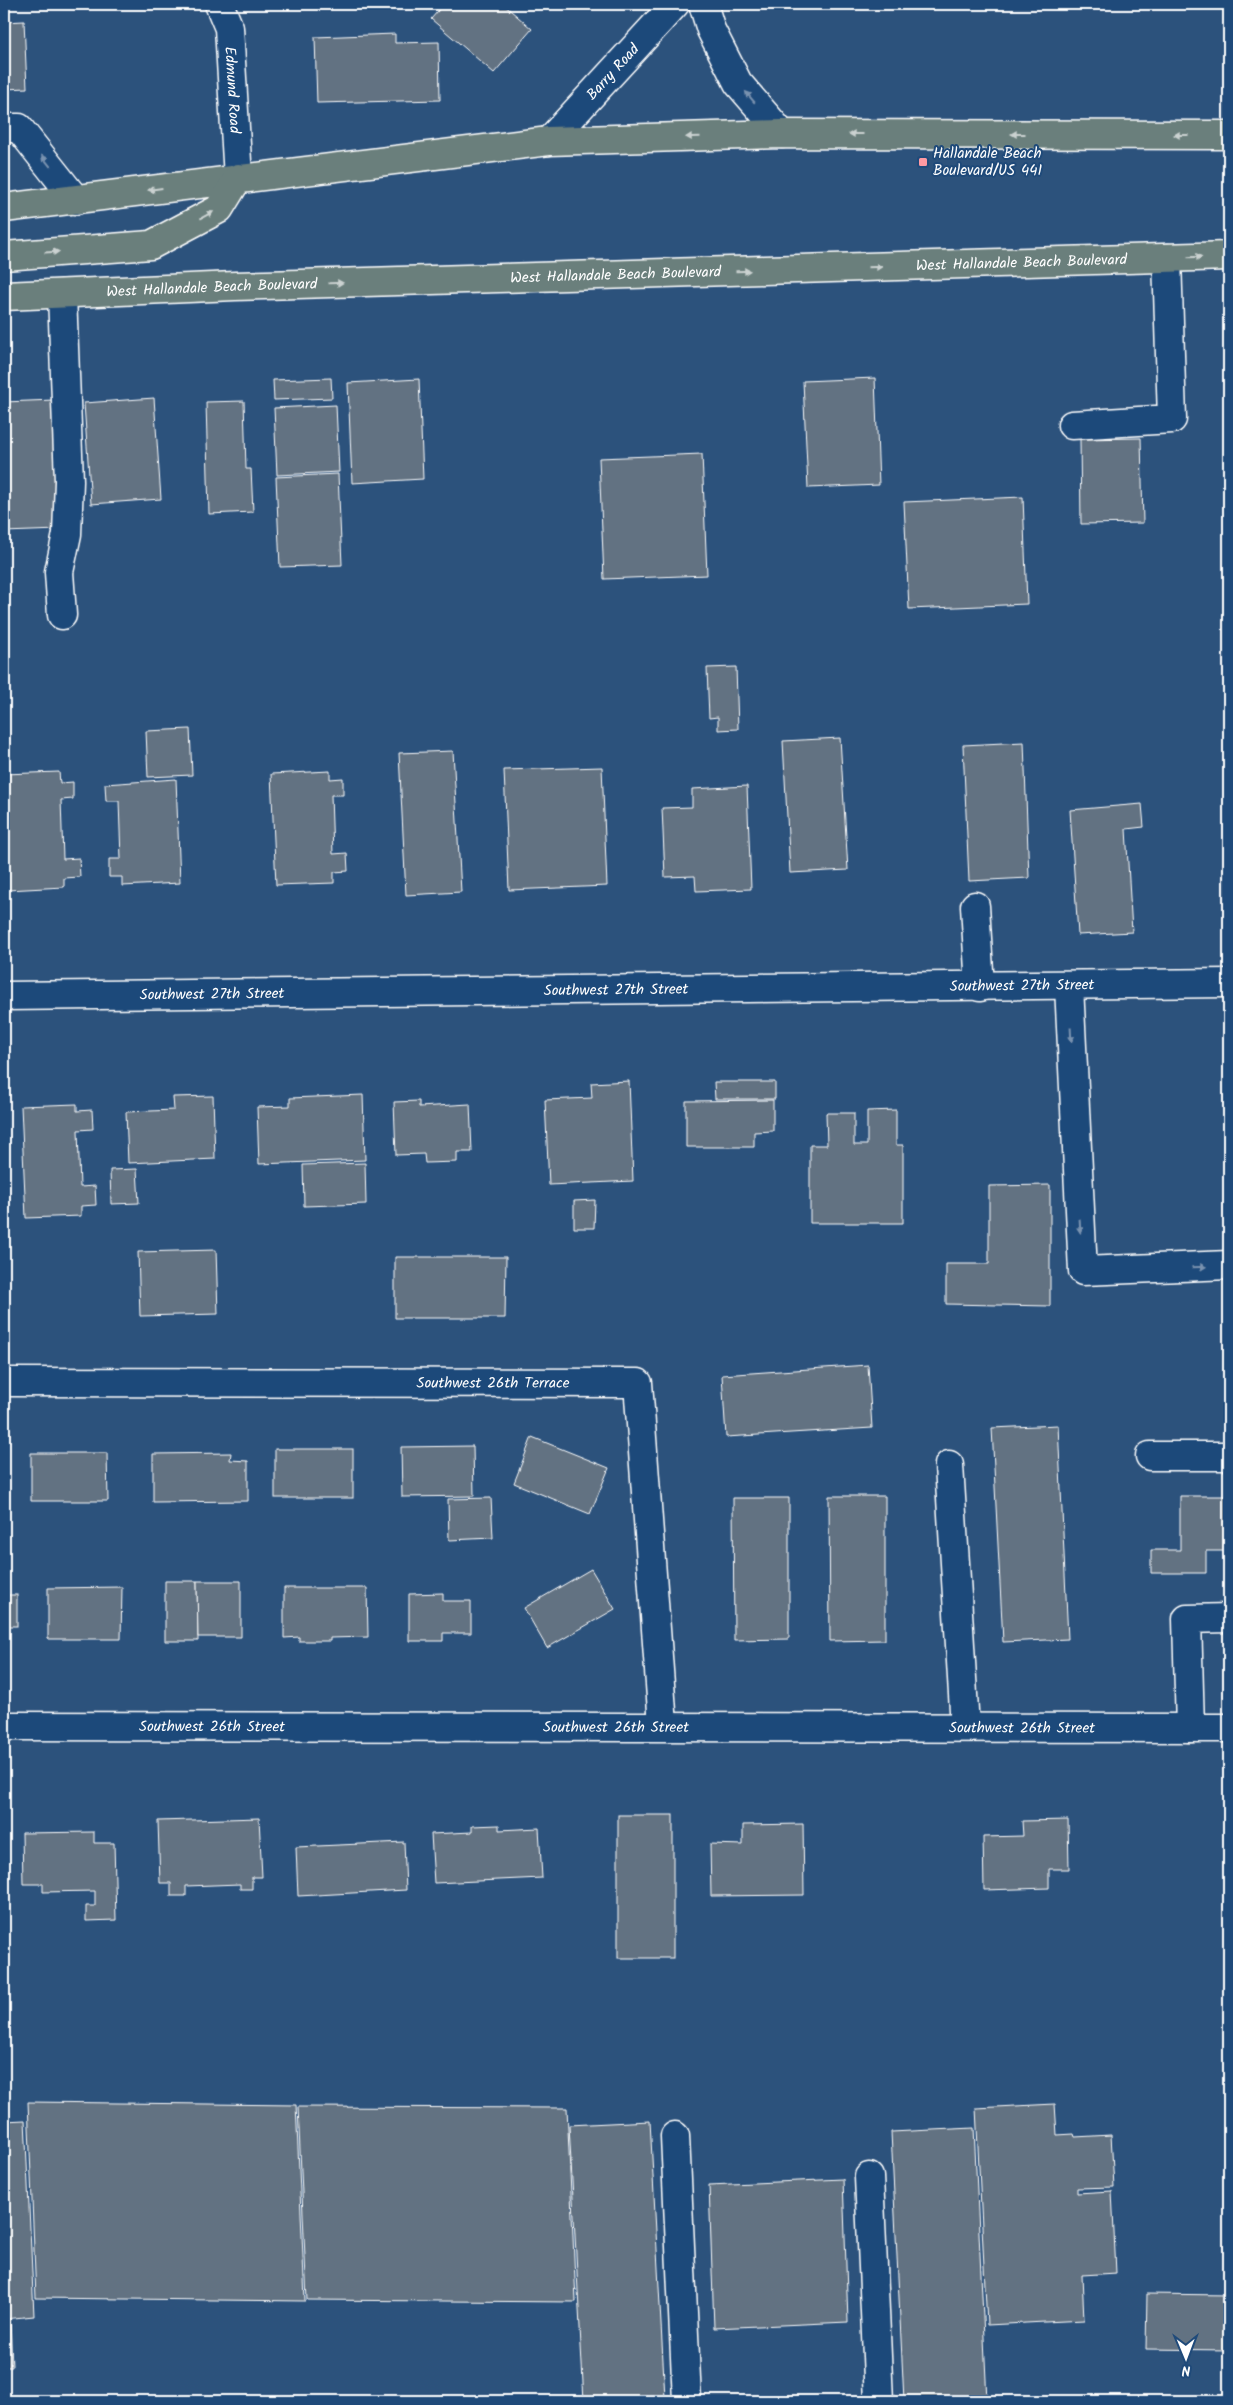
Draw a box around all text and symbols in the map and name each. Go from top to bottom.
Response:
street label: Barry Road [581,38,646,106]
street label: Edmund Road [217,46,246,135]
one-way arrow [745,90,756,103]
one-way arrow [847,130,863,138]
one-way arrow [1010,130,1026,138]
one-way arrow [1172,131,1188,139]
one-way arrow [685,133,701,141]
place label: Hallandale Beach Boulevard/US 441 [933,142,1043,183]
one-way arrow [40,155,51,168]
marker: Hallandale Beach Boulevard/US 441 [917,156,929,168]
one-way arrow [147,186,163,194]
one-way arrow [200,211,214,219]
one-way arrow [45,248,61,256]
street label: West Hallandale Beach Boulevard [916,248,1128,278]
one-way arrow [1187,252,1203,260]
street label: West Hallandale Beach Boulevard [510,260,722,291]
one-way arrow [867,262,883,270]
one-way arrow [735,266,751,274]
street label: West Hallandale Beach Boulevard [106,273,318,305]
one-way arrow [328,279,344,287]
street label: Southwest 27th Street [950,973,1095,999]
street label: Southwest 27th Street [544,978,689,1003]
street label: Southwest 27th Street [140,982,285,1008]
one-way arrow [1068,1027,1076,1043]
one-way arrow [1077,1218,1085,1234]
one-way arrow [1192,1262,1208,1270]
street label: Southwest 26th Terrace [416,1372,570,1396]
street label: Southwest 26th Street [139,1715,285,1739]
street label: Southwest 26th Street [543,1716,689,1740]
street label: Southwest 26th Street [949,1717,1095,1741]
north arrow [1160,2332,1210,2382]
text: N [1181,2359,1191,2381]

